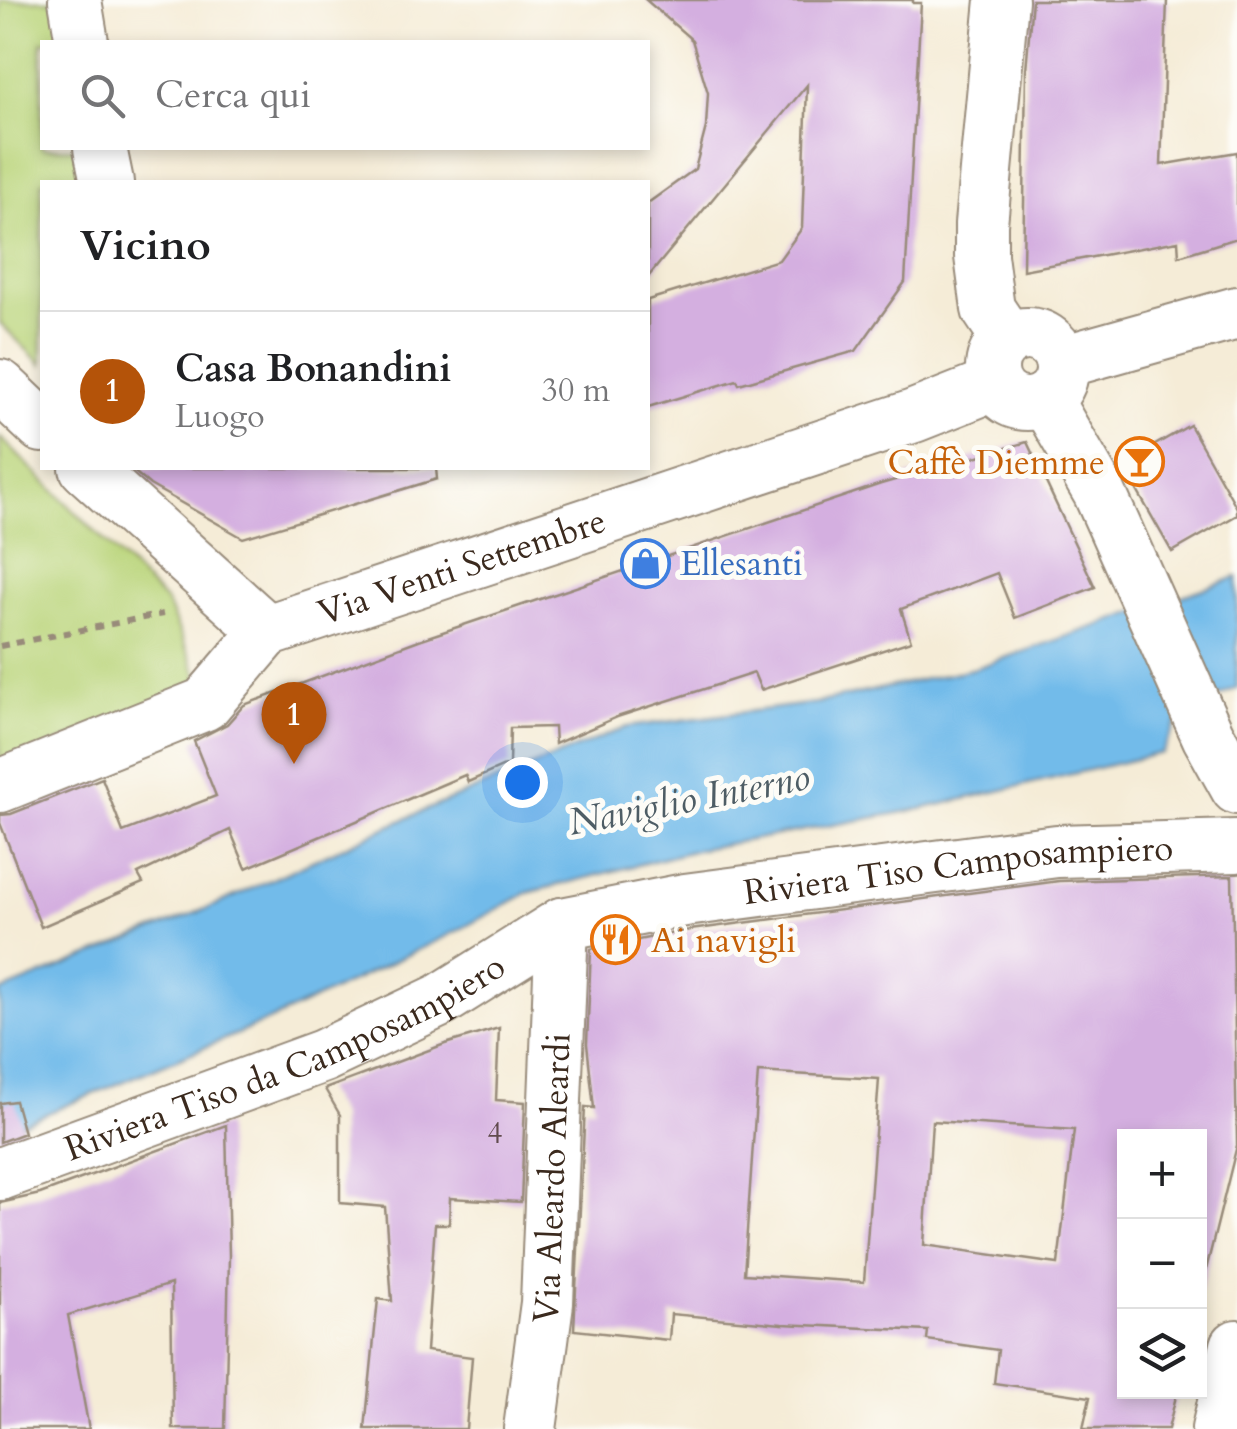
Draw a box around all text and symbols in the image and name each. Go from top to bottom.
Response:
search box [40,40,650,150]
icon: search [75,68,130,123]
text: Cerca qui [155,69,311,121]
text: Vicino [80,217,211,274]
text: Casa Bonandini [175,343,451,395]
text: 1 [104,369,121,413]
text: 30 m [542,369,610,413]
text: Luogo [175,395,264,439]
bar icon: Caffè Diemme [1114,436,1166,488]
place label: Caffè Diemme [888,439,1105,487]
street label: Via Venti Settembre [312,497,612,637]
shop icon: Ellesanti [619,537,671,589]
place label: Ellesanti [680,540,803,588]
pin: 1 [262,682,326,764]
water label: Naviglio Interno [564,751,814,849]
your location [497,757,548,808]
street label: Riviera Tiso Camposampiero [741,825,1174,917]
restaurant icon: Ai navigli [590,914,642,966]
place label: Ai navigli [651,917,796,965]
street label: Riviera Tiso da Camposampiero [58,943,515,1173]
street label: Via Aleardo Aleardi [521,1032,583,1327]
house number: 4 [487,1113,503,1154]
map controls [1117,1129,1207,1399]
button: + [1117,1129,1207,1219]
button: − [1117,1219,1207,1309]
button: layers [1117,1309,1207,1399]

